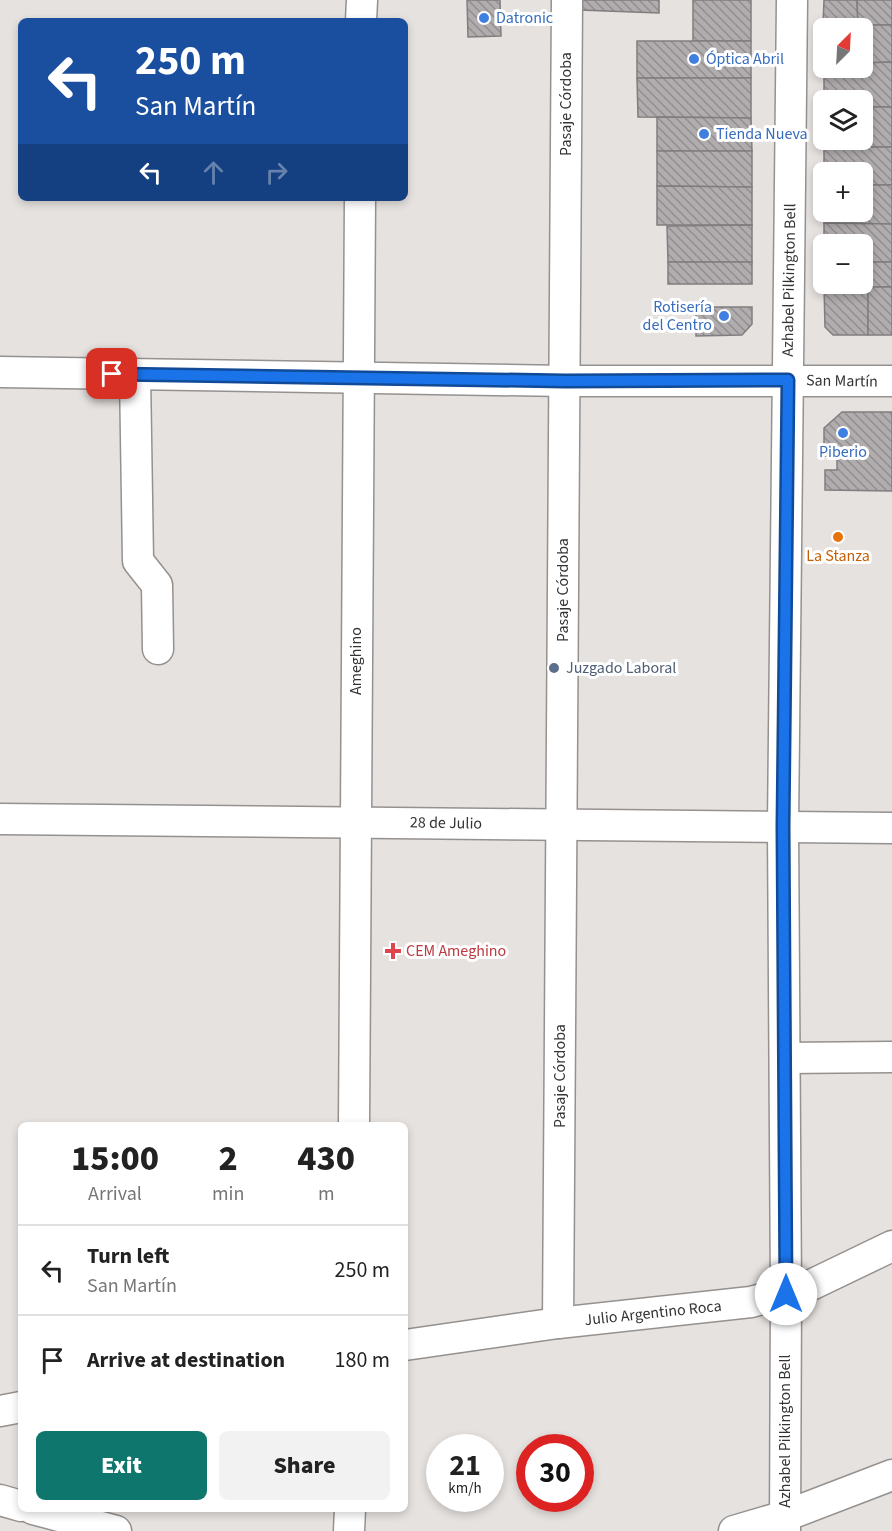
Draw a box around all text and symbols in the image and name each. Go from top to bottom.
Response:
place label: Datronic [496,7,553,29]
marker: Datronic [477,11,491,25]
north arrow [813,18,873,78]
map controls [813,18,873,294]
text: 250 m [135,31,246,91]
icon: left [36,42,114,120]
place label: Óptica Abril [706,48,784,70]
street label: Pasaje Córdoba [555,52,577,156]
marker: Óptica Abril [687,52,701,66]
text: San Martín [135,87,256,126]
button: layers [813,90,873,150]
place label: Tienda Nueva [716,123,808,145]
marker: Tienda Nueva [697,127,711,141]
icon: left [134,156,167,189]
icon: ahead [197,156,230,189]
icon: right [260,156,293,189]
button: + [813,162,873,222]
street label: Azhabel Pilkington Bell [777,203,801,357]
button: − [813,234,873,294]
place label: Rotisería del Centro [643,296,712,336]
marker: Rotisería del Centro [717,309,731,323]
pin [86,348,137,399]
icon: arrive [95,357,128,390]
street label: San Martín [806,369,878,393]
marker: Piberio [836,426,850,440]
place label: Piberio [819,441,867,463]
marker: La Stanza [831,530,845,544]
street label: Pasaje Córdoba [552,538,574,642]
place label: La Stanza [806,545,870,567]
street label: Ameghino [345,627,367,695]
place label: Juzgado Laboral [566,657,676,679]
marker: Juzgado Laboral [547,661,561,675]
street label: 28 de Julio [410,811,482,835]
place label: CEM Ameghino [406,940,506,962]
marker: CEM Ameghino [384,942,402,960]
street label: Pasaje Córdoba [549,1024,571,1128]
text: 15:00 [71,1133,159,1184]
text: 2 [219,1133,238,1184]
text: 430 [297,1133,355,1184]
text: Arrival [88,1180,142,1208]
text: min [212,1180,244,1208]
text: m [318,1180,334,1208]
text: Turn left [87,1240,169,1272]
icon: left [36,1254,69,1287]
text: 250 m [335,1254,390,1286]
position arrow [754,1262,818,1326]
text: San Martín [87,1272,177,1300]
street label: Julio Argentino Roca [583,1295,723,1331]
icon: arrive [36,1344,69,1377]
text: Arrive at destination [87,1344,285,1376]
text: 180 m [335,1344,390,1376]
street label: Azhabel Pilkington Bell [774,1354,796,1508]
button: Exit [36,1431,207,1500]
button: Share [219,1431,390,1500]
speed limit sign: 30 [516,1434,594,1512]
text: 21 [449,1444,481,1487]
text: km/h [448,1478,482,1499]

